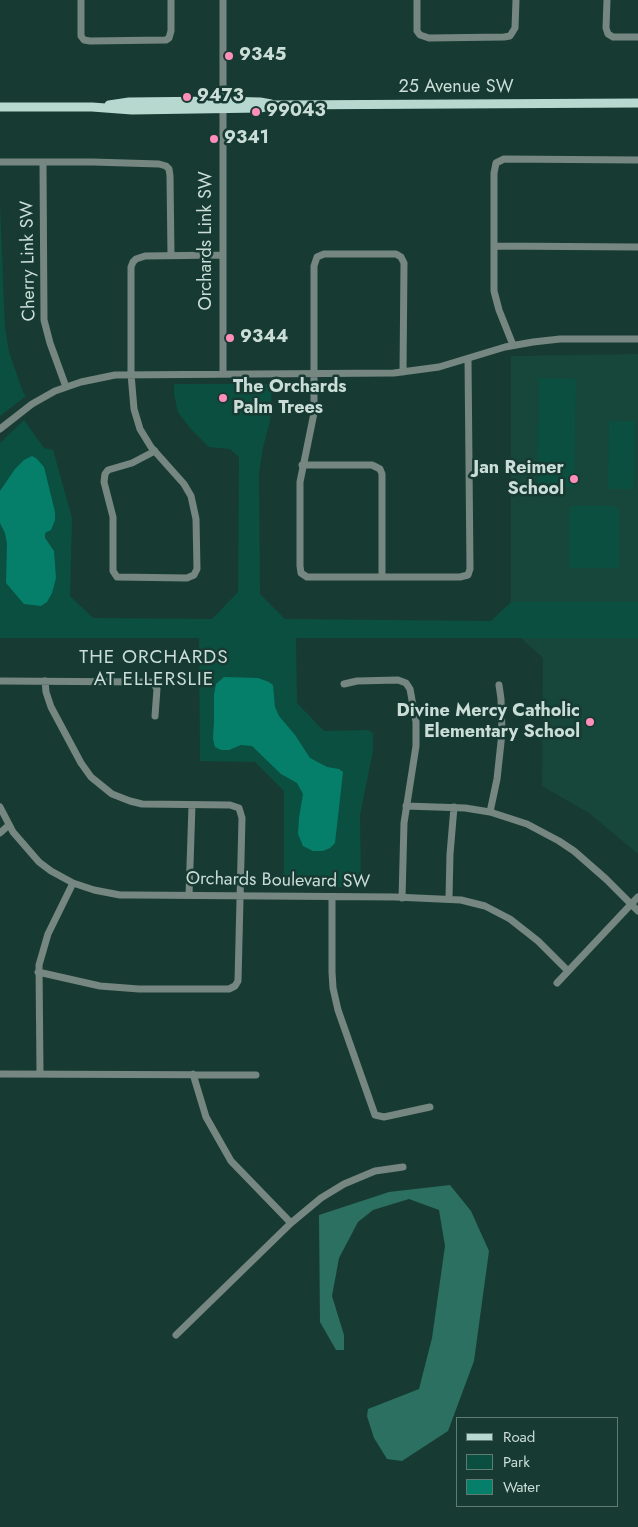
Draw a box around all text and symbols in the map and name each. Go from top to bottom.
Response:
place label: 9345 [239,45,286,67]
marker: 9345 [223,50,235,62]
street label: 25 Avenue SW [399,77,513,99]
place label: 9473 [197,86,244,108]
marker: 9473 [181,91,193,103]
place label: 99043 [266,101,326,123]
marker: 99043 [250,106,262,118]
place label: 9341 [224,128,269,150]
marker: 9341 [208,133,220,145]
street label: Orchards Link SW [196,171,218,311]
street label: Cherry Link SW [17,201,41,321]
place label: 9344 [240,327,288,349]
marker: 9344 [224,332,236,344]
place label: The Orchards Palm Trees [233,377,347,419]
marker: The Orchards Palm Trees [217,392,229,404]
place label: Jan Reimer School [473,458,564,500]
marker: Jan Reimer School [568,473,580,485]
district label: THE ORCHARDS AT ELLERSLIE [78,647,230,691]
place label: Divine Mercy Catholic Elementary School [397,701,580,744]
marker: Divine Mercy Catholic Elementary School [584,716,596,728]
street label: Orchards Boulevard SW [186,869,370,893]
legend [456,1417,618,1507]
text: Road [503,1426,535,1448]
text: Park [503,1451,530,1473]
text: Water [503,1476,540,1498]

